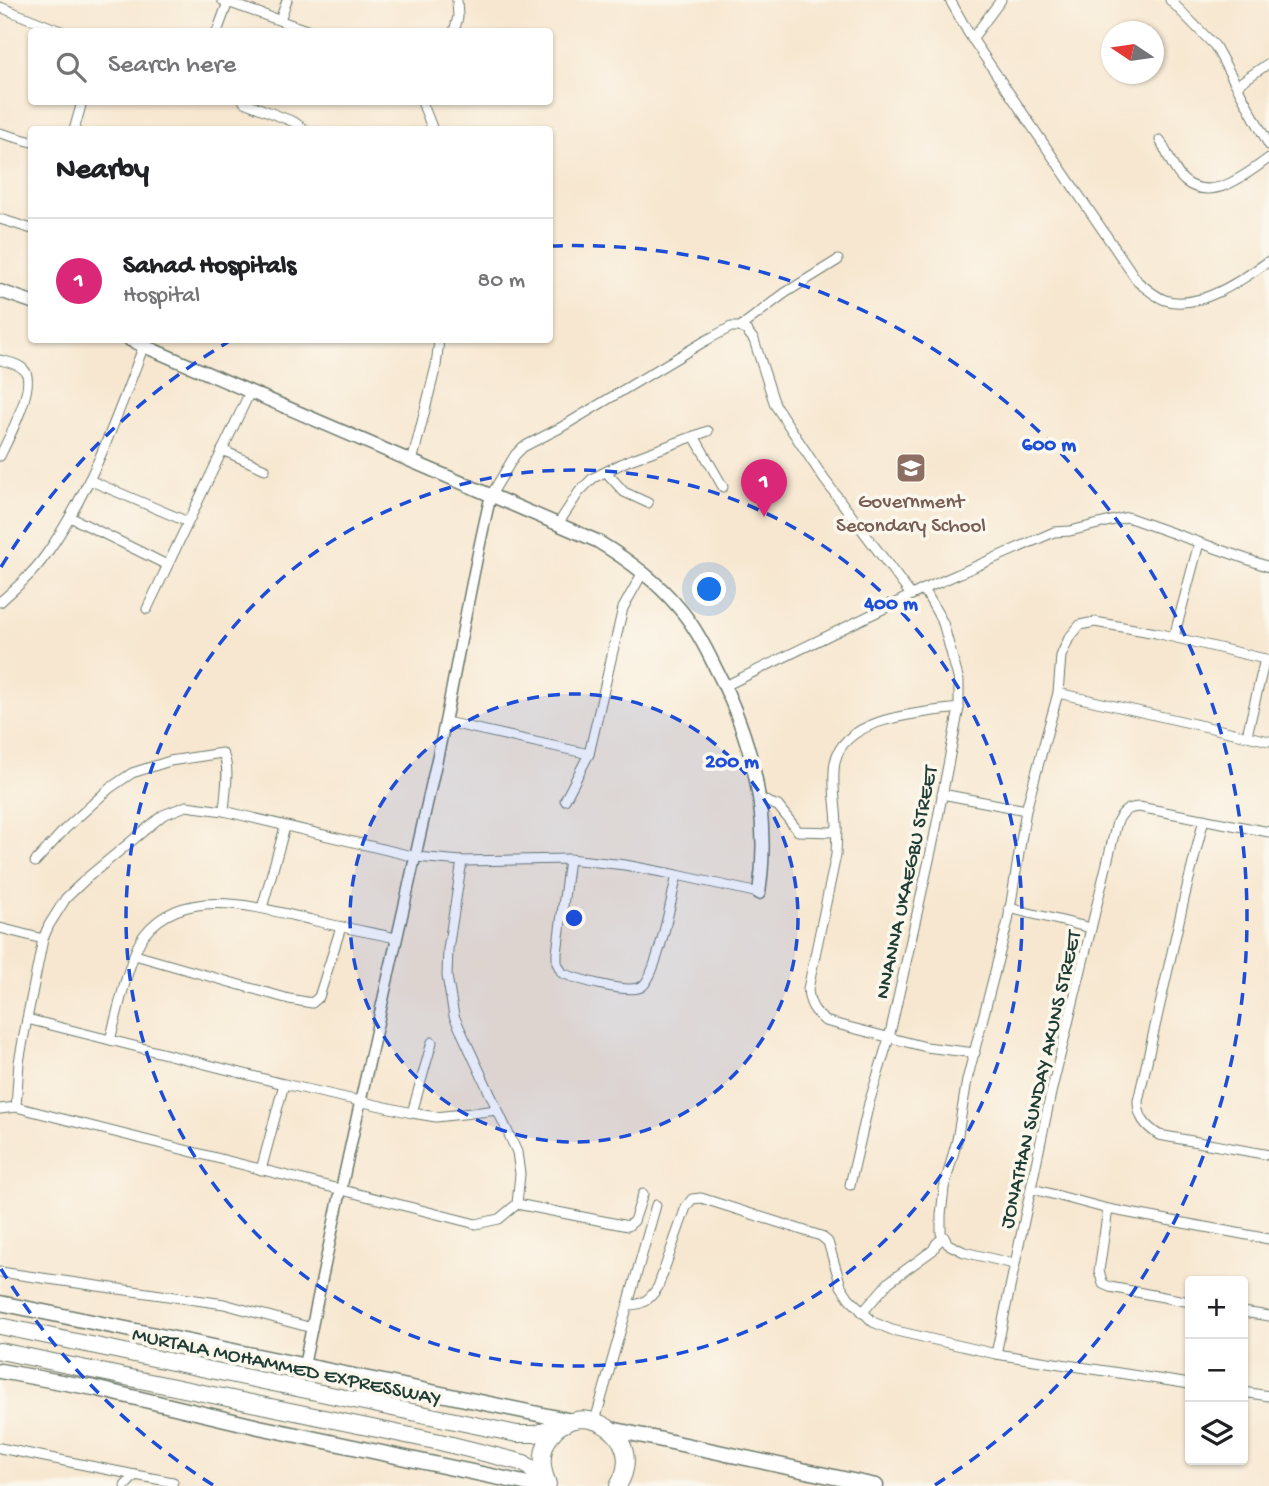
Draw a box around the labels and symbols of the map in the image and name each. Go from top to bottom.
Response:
north arrow [1101,21,1164,84]
text: 600 m [1022,434,1076,459]
school or university icon: Government Secondary School [894,451,928,485]
pin: 1 [741,459,787,517]
place label: Government Secondary School [836,491,986,540]
your location [692,572,726,606]
text: 400 m [863,593,918,618]
text: 200 m [705,751,759,776]
street label: NNANNA UKAEGBU STREET [871,763,946,1002]
centre of rings [562,906,586,930]
street label: JONATHAN SUNDAY AKUNS STREET [996,928,1089,1231]
street label: MURTALA MOHAMMED EXPRESSWAY [130,1323,443,1413]

